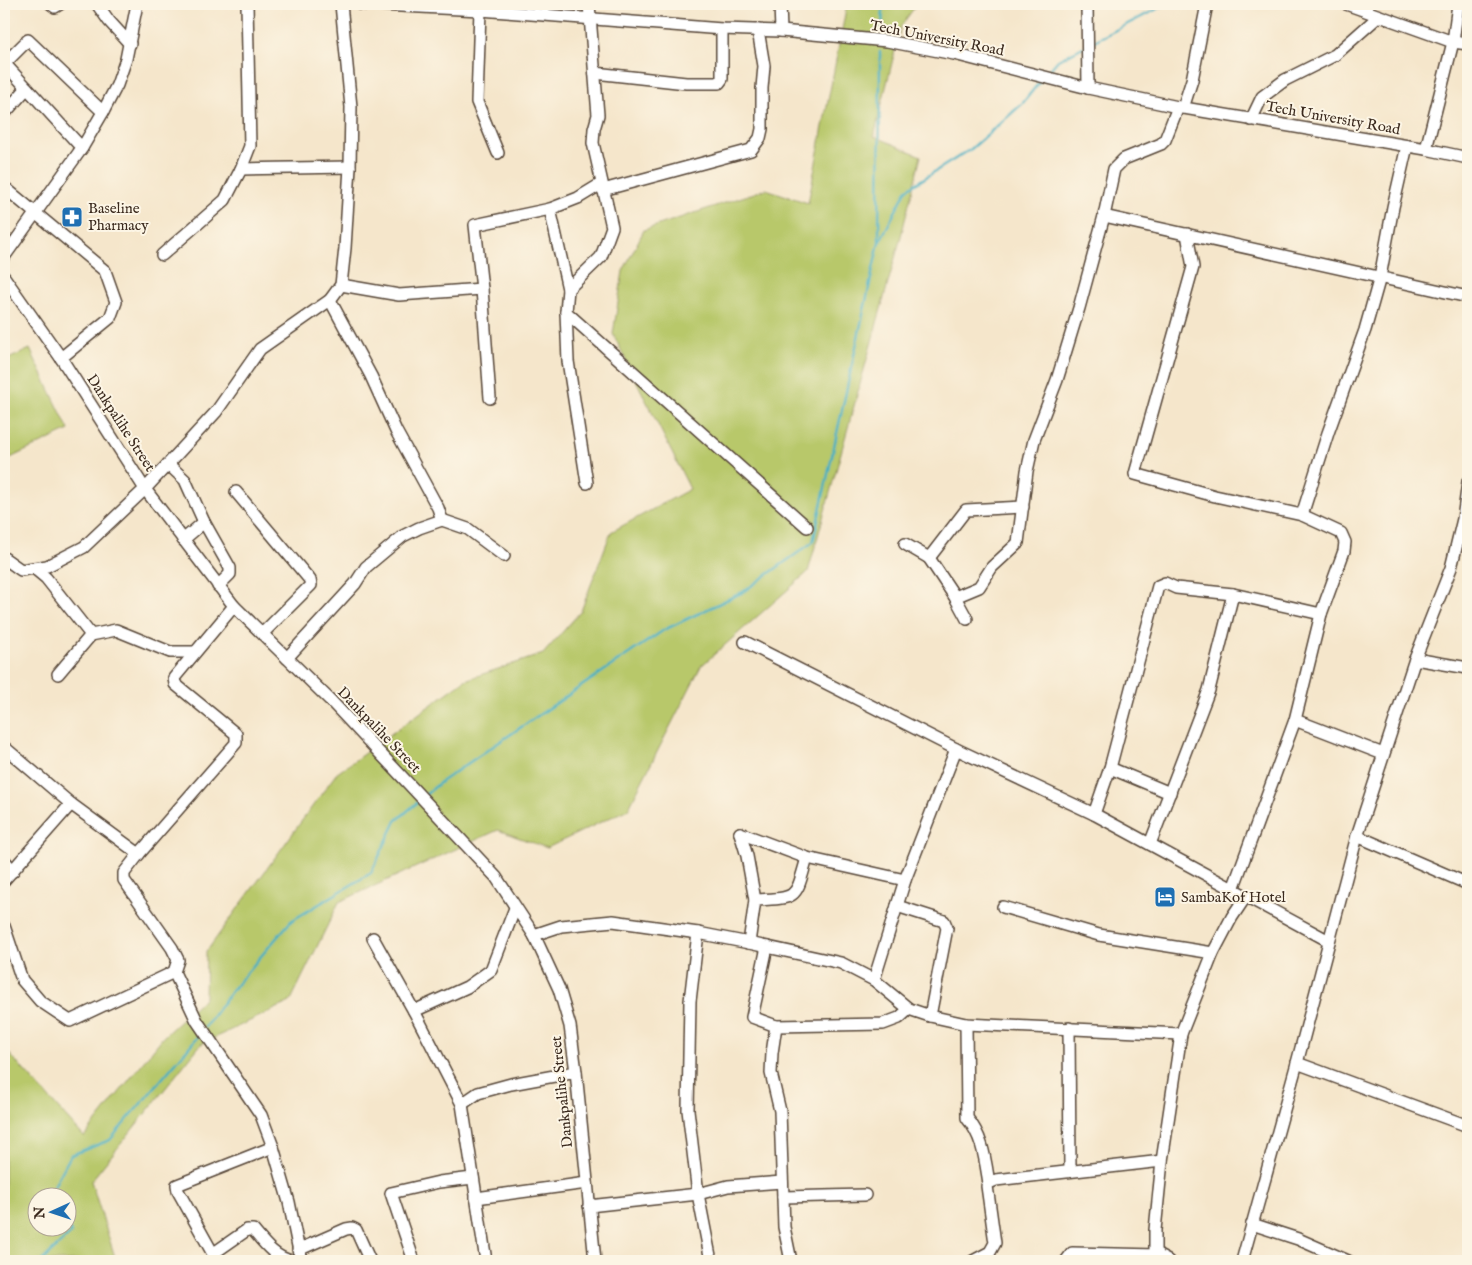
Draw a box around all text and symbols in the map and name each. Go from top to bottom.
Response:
street label: Tech University Road [868,16,1007,61]
street label: Tech University Road [1264,97,1403,139]
place label: Baseline Pharmacy [88,199,149,235]
pharmacy icon: Baseline Pharmacy [60,205,84,229]
street label: Dankpalihe Street [82,371,160,475]
street label: Dankpalihe Street [333,683,425,777]
hotel icon: SambaKof Hotel [1153,885,1177,909]
place label: SambaKof Hotel [1181,888,1287,907]
street label: Dankpalihe Street [547,1035,577,1149]
north arrow [28,1188,78,1238]
text: N [31,1206,49,1220]

